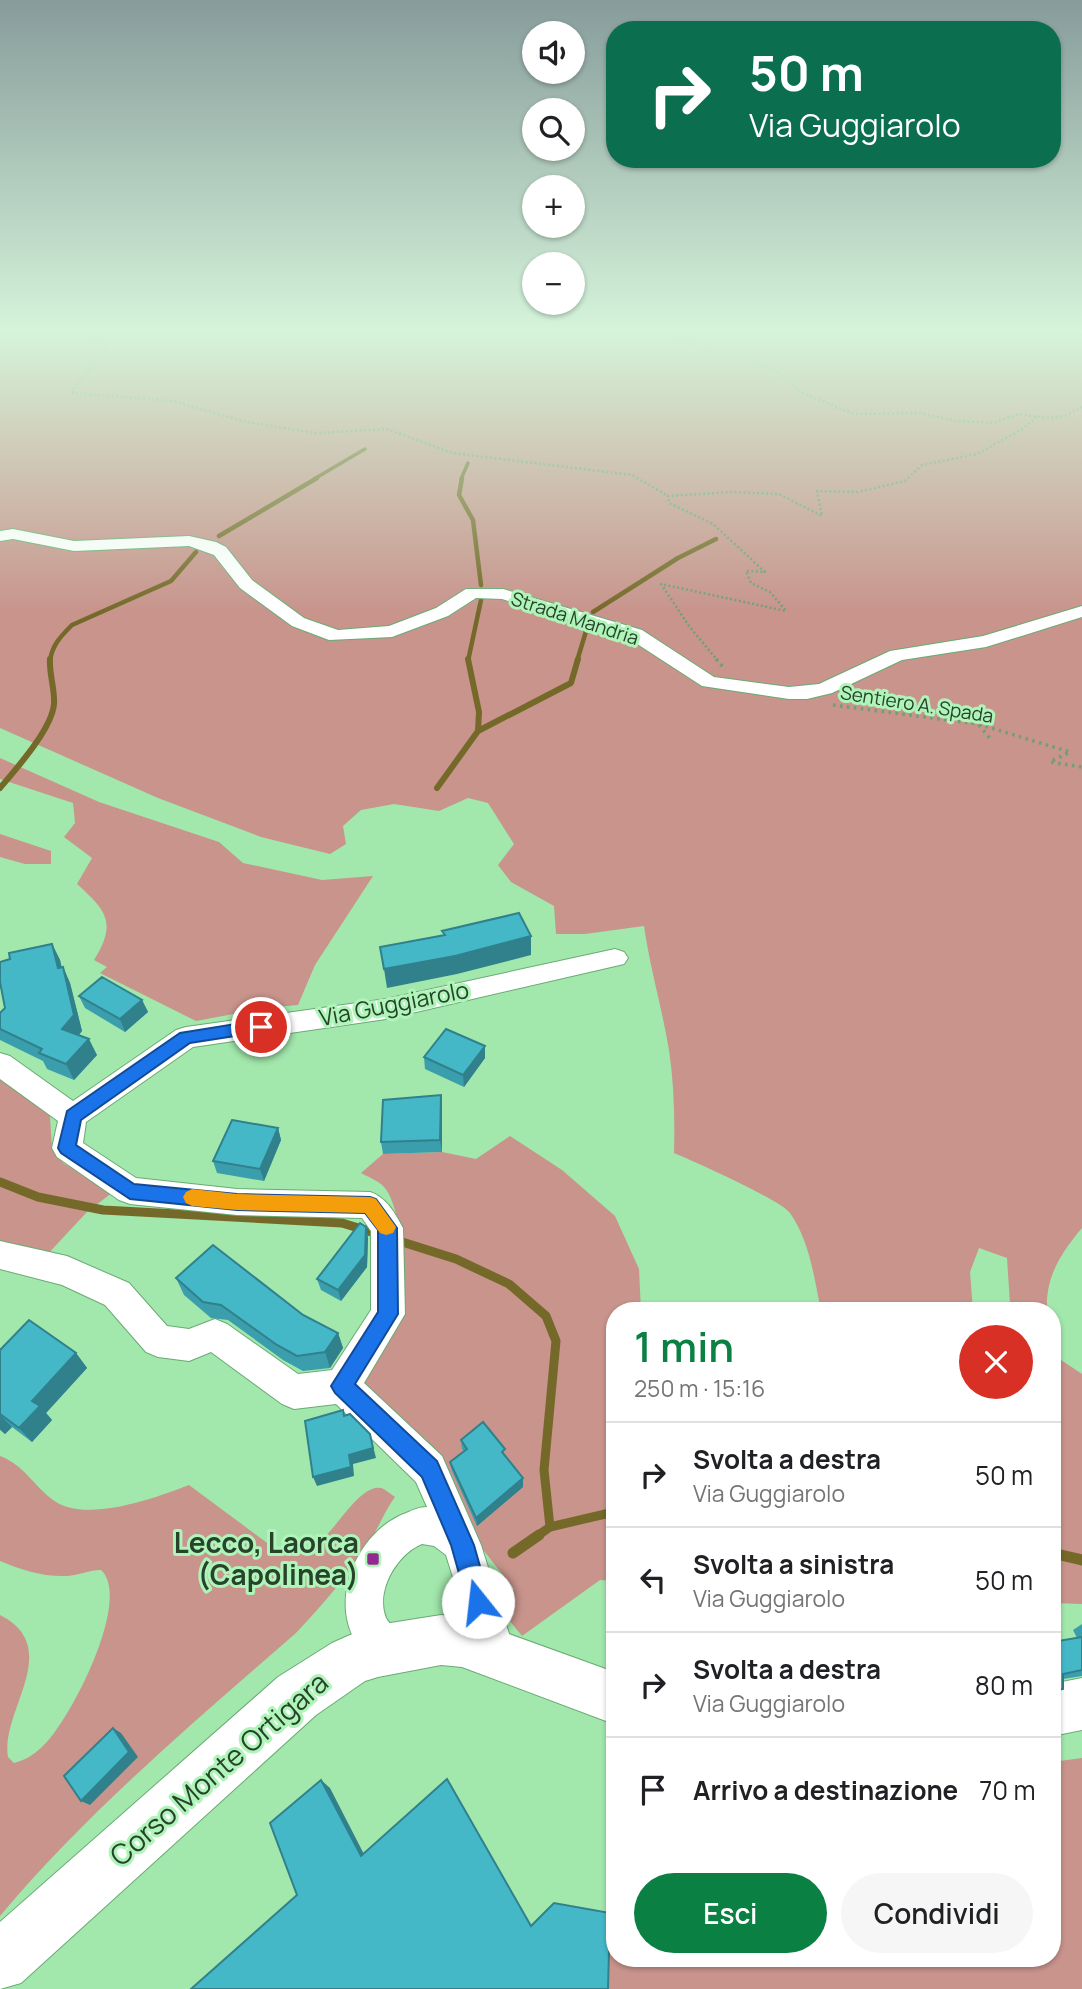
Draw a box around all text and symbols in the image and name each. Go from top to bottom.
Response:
map controls [522,21,585,315]
button: sound [522,21,585,84]
text: 50 m [749,39,864,106]
icon: right [634,49,725,140]
button: search [522,98,585,161]
text: Via Guggiarolo [749,103,961,147]
button: + [522,175,585,238]
button: − [522,252,585,315]
street label: Strada Mandria [508,585,642,651]
street label: Sentiero A. Spada [839,679,995,729]
street label: Via Guggiarolo [316,973,472,1033]
pin [231,997,291,1057]
icon: arrive [242,1008,280,1046]
text: 1 min [634,1317,734,1375]
button: close [959,1325,1033,1399]
text: 250 m · 15:16 [634,1372,765,1404]
text: Svolta a destra [693,1441,881,1477]
icon: right [634,1456,672,1494]
text: 50 m [975,1457,1033,1493]
text: Via Guggiarolo [693,1477,845,1509]
place label: Lecco, Laorca (Capolinea) [174,1523,359,1593]
text: Svolta a sinistra [693,1546,894,1582]
marker: Lecco, Laorca (Capolinea) [365,1551,381,1567]
icon: left [634,1561,672,1599]
text: 50 m [975,1562,1033,1598]
position arrow [441,1565,515,1639]
text: Via Guggiarolo [693,1582,845,1614]
text: Svolta a destra [693,1651,881,1687]
street label: Corso Monte Ortigara [101,1663,336,1874]
icon: right [634,1666,672,1704]
text: 80 m [975,1667,1033,1703]
text: Via Guggiarolo [693,1687,845,1719]
icon: arrive [634,1771,672,1809]
text: Arrivo a destinazione [693,1772,958,1808]
text: 70 m [979,1772,1035,1808]
button: Esci [634,1873,827,1953]
button: Condividi [841,1873,1033,1953]

